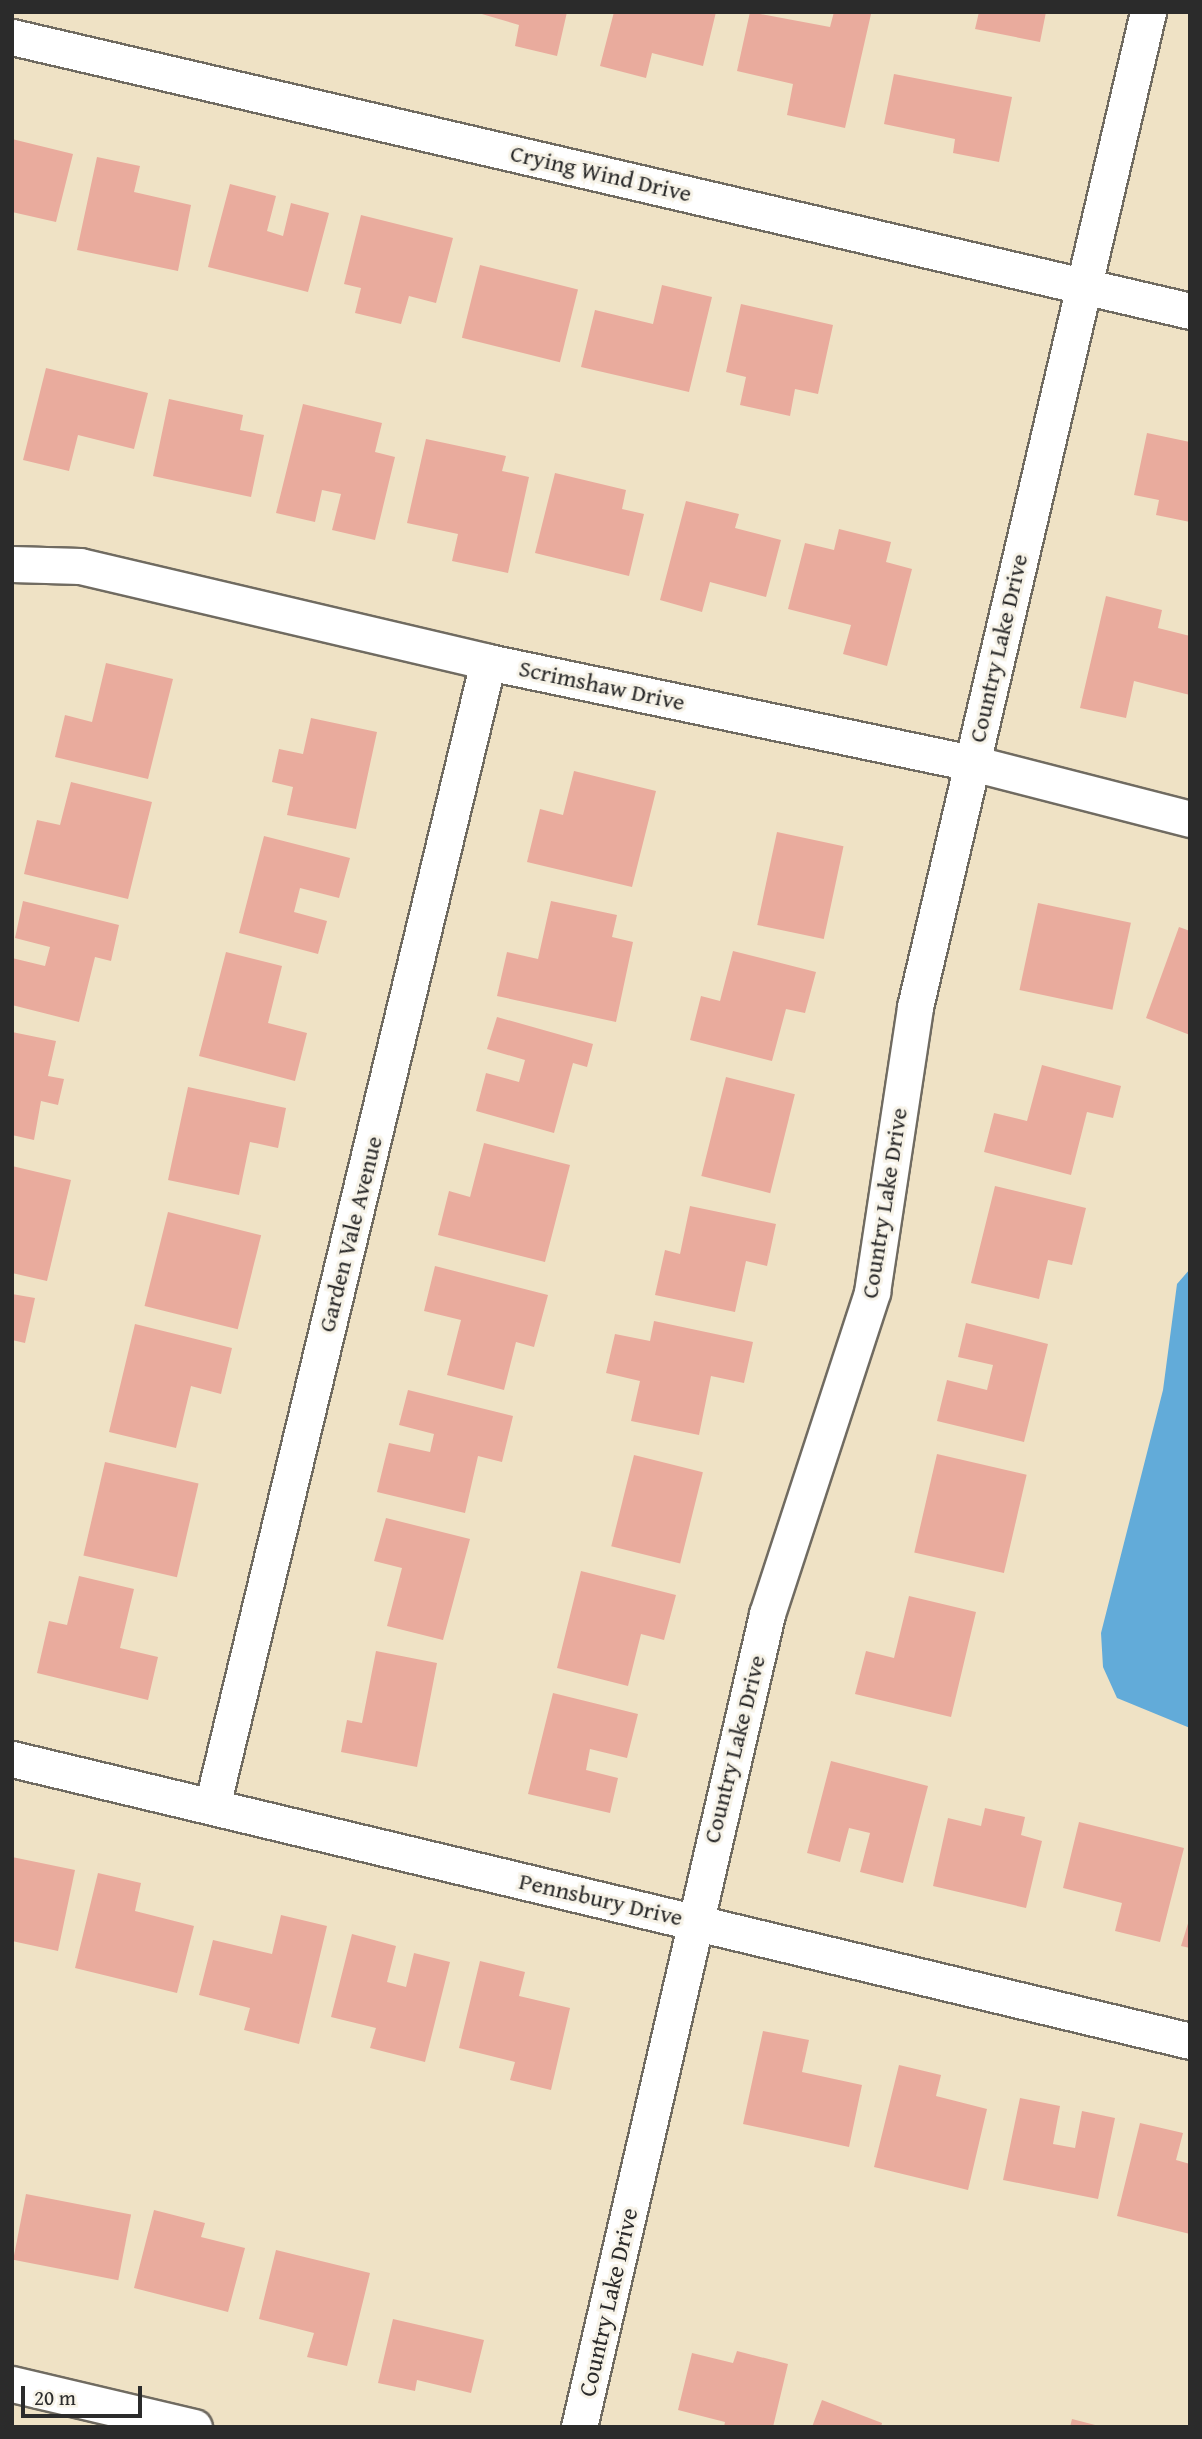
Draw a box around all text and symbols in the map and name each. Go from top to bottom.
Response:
street label: Crying Wind Drive [508,138,694,208]
street label: Country Lake Drive [962,551,1034,745]
street label: Scrimshaw Drive [516,653,688,717]
street label: Country Lake Drive [855,1106,913,1300]
street label: Garden Vale Avenue [312,1133,388,1335]
street label: Country Lake Drive [697,1652,771,1846]
street label: Pennsbury Drive [516,1866,686,1932]
street label: Country Lake Drive [572,2205,644,2399]
scale bar [24,2372,145,2416]
text: 20 m [34,2382,76,2413]

